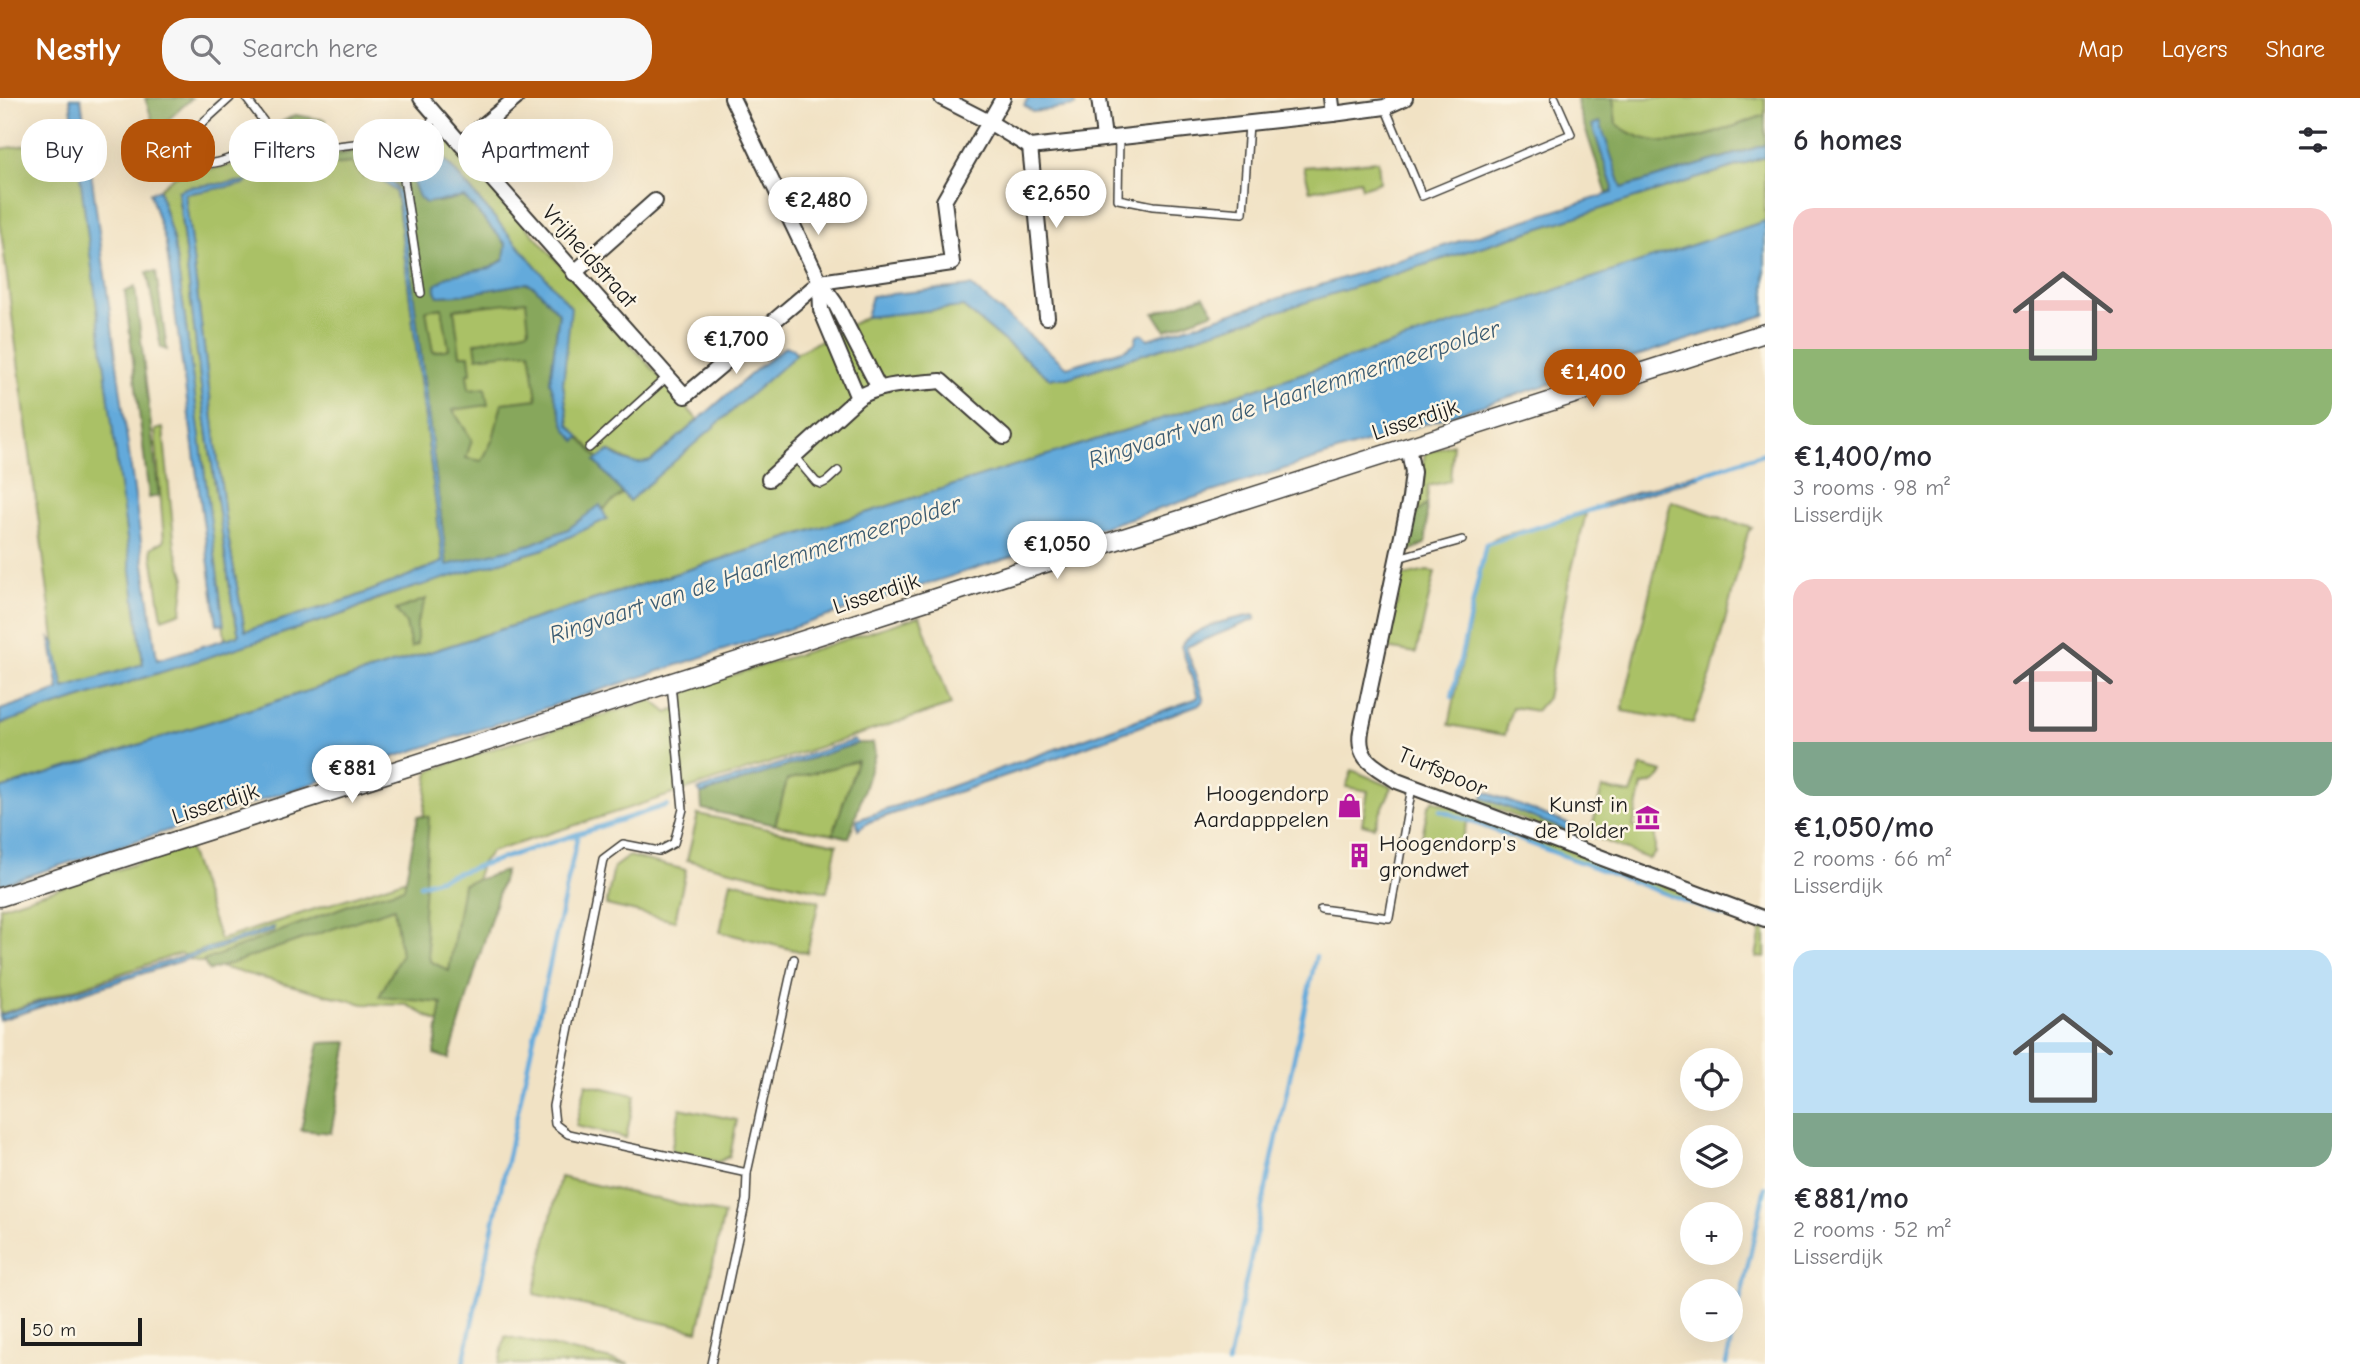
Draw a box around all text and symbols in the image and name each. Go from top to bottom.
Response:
search box [162,18,652,81]
text: Nestly [35,30,120,68]
icon: search [186,30,224,68]
text: Search here [242,34,378,64]
text: Map [2078,35,2124,63]
text: Layers [2162,35,2227,63]
text: Share [2265,35,2325,63]
chip: Buy [21,119,107,182]
chip: Rent [121,119,215,182]
chip: Filters [229,119,339,182]
chip: New [353,119,444,182]
chip: Apartment [458,119,613,182]
icon: filters [2294,121,2332,159]
text: 6 homes [1793,123,1902,158]
pin: €2,650 [999,170,1113,230]
pin: €2,480 [761,178,875,237]
text: €2,650 [1021,179,1091,206]
text: €2,480 [784,186,852,213]
street label: Vrijheidstraat [537,200,644,314]
icon: home [2000,253,2126,379]
water label: Ringvaart van de Haarlemmermeerpolder [1085,314,1505,474]
pin: €1,700 [679,316,793,376]
text: €1,700 [703,325,769,352]
pin: €1,400 [1536,350,1650,409]
text: €1,400 [1560,358,1626,385]
street label: Lisserdijk [1368,393,1462,446]
text: €1,400/mo [1793,439,1932,474]
text: 3 rooms · 98 m² [1793,474,1950,501]
water label: Ringvaart van de Haarlemmermeerpolder [546,489,966,649]
text: Lisserdijk [1793,501,1883,528]
pin: €1,050 [1000,522,1114,581]
text: €1,050 [1023,530,1091,557]
street label: Lisserdijk [829,567,923,620]
icon: home [2000,624,2126,750]
street label: Turfspoor [1394,741,1492,803]
pin: €881 [311,746,393,805]
text: €881 [328,754,376,781]
street label: Lisserdijk [168,777,262,830]
place label: Hoogendorp Aardapppelen [1194,780,1329,833]
place label: Kunst in de Polder [1535,791,1629,844]
shop icon: Hoogendorp Aardapppelen [1335,792,1363,820]
museum icon: Kunst in de Polder [1634,803,1662,831]
text: €1,050/mo [1793,810,1934,845]
place label: Hoogendorp's grondwet [1379,830,1516,883]
building icon: Hoogendorp's grondwet [1345,842,1373,870]
text: 2 rooms · 66 m² [1793,845,1951,872]
text: Lisserdijk [1793,872,1883,899]
icon: home [2000,995,2126,1121]
map controls [1680,1048,1743,1342]
button: locate [1680,1048,1743,1111]
button: layers [1680,1125,1743,1188]
text: €881/mo [1793,1181,1909,1216]
button: + [1680,1202,1743,1265]
text: 2 rooms · 52 m² [1793,1216,1951,1243]
text: Lisserdijk [1793,1243,1883,1270]
button: − [1680,1279,1743,1342]
scale bar [21,1315,142,1347]
text: 50 m [32,1319,76,1341]

